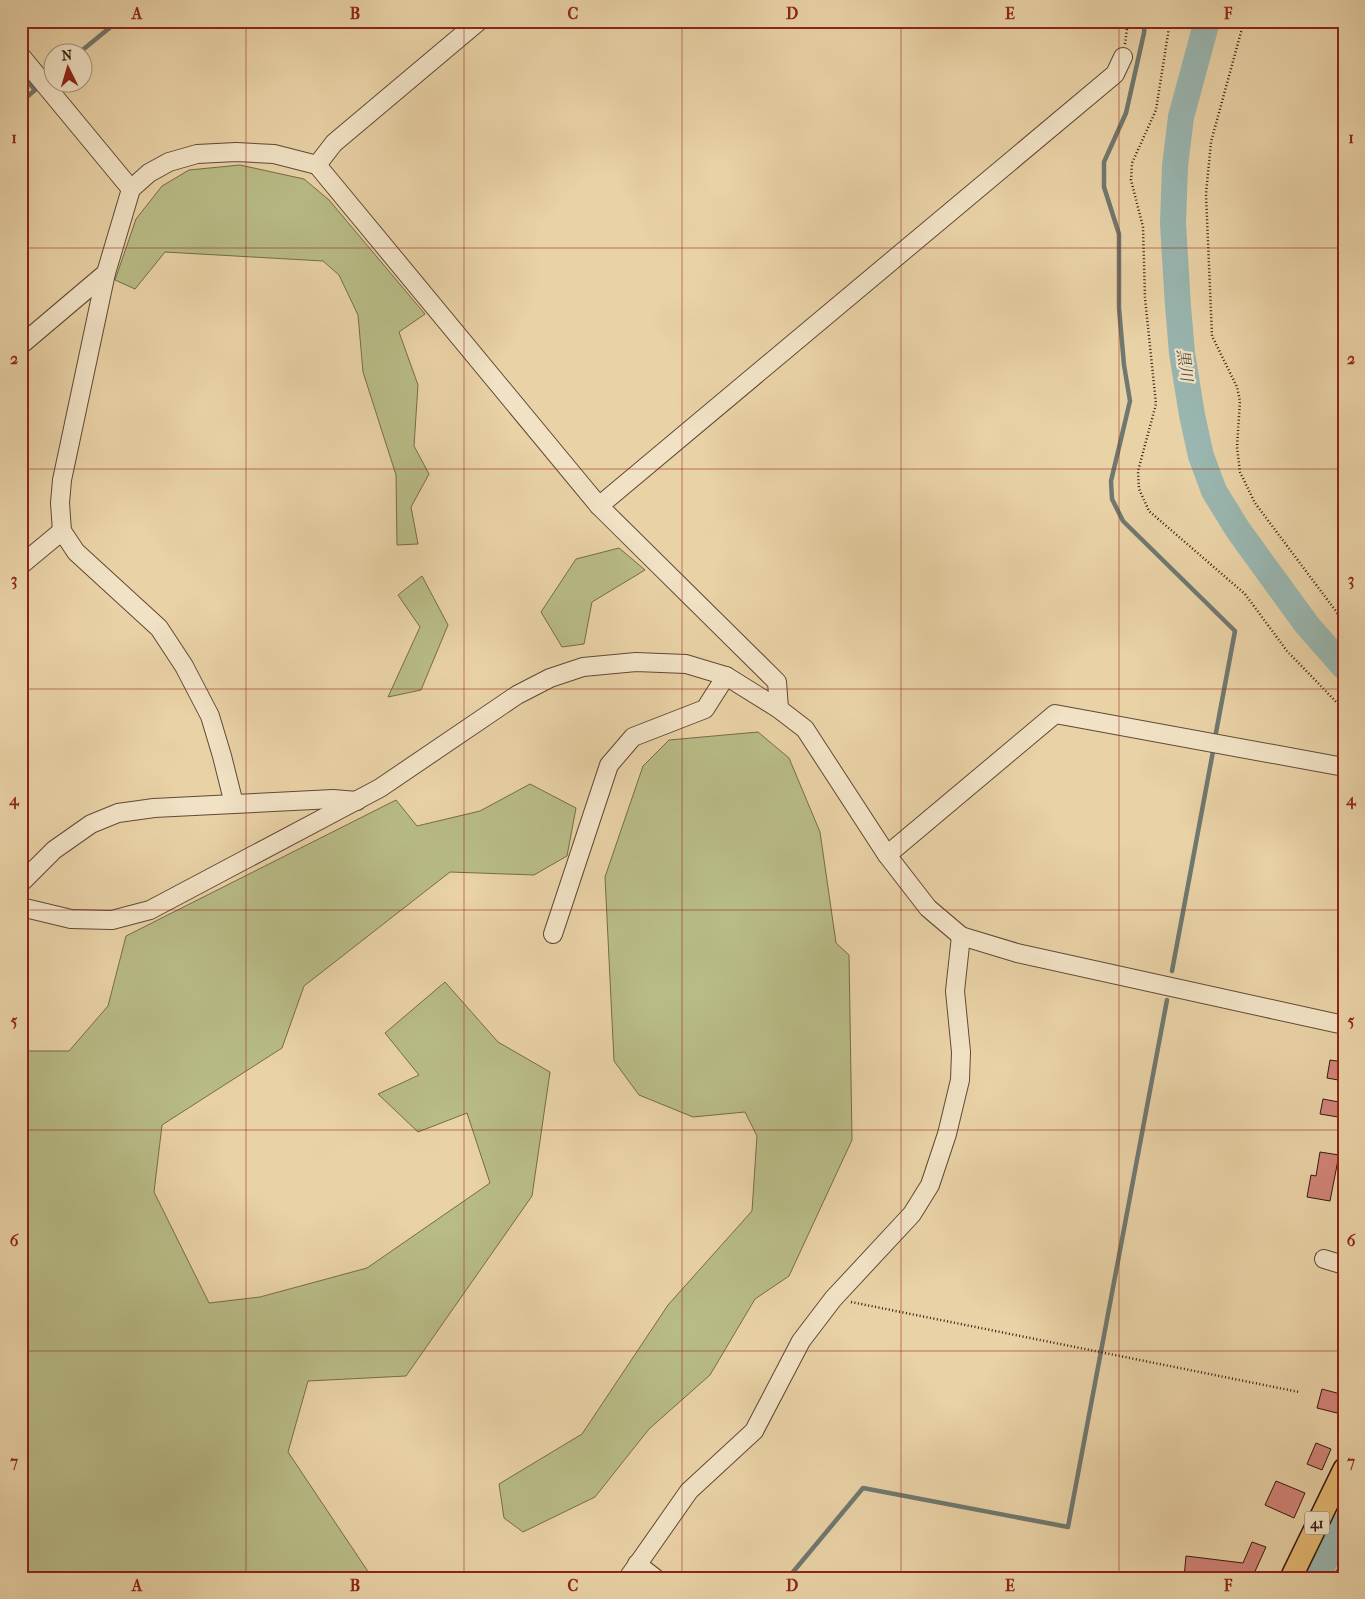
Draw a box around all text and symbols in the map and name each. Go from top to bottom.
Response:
text: A [131,4,143,23]
text: B [350,4,360,23]
text: C [568,4,579,23]
text: D [786,4,798,23]
text: E [1005,4,1015,23]
text: F [1223,4,1233,23]
north arrow [42,42,92,92]
text: N [61,47,73,64]
text: 1 [11,128,17,147]
text: 1 [1348,128,1354,147]
water label: 黒川 [1174,348,1197,384]
text: 2 [10,349,18,368]
text: 2 [1347,349,1355,368]
text: 3 [11,570,17,590]
text: 3 [1348,570,1354,590]
text: 4 [8,790,20,810]
text: 4 [1345,790,1357,810]
text: 5 [11,1011,18,1030]
text: 5 [1348,1011,1355,1030]
text: 6 [10,1231,19,1250]
text: 6 [1347,1231,1356,1250]
text: 7 [9,1452,18,1471]
text: 7 [1346,1452,1355,1471]
road number: 41 [1304,1512,1330,1535]
text: A [131,1576,143,1595]
text: B [350,1576,360,1595]
text: C [568,1576,579,1595]
text: D [786,1576,798,1595]
text: E [1005,1576,1015,1595]
text: F [1223,1576,1233,1595]

